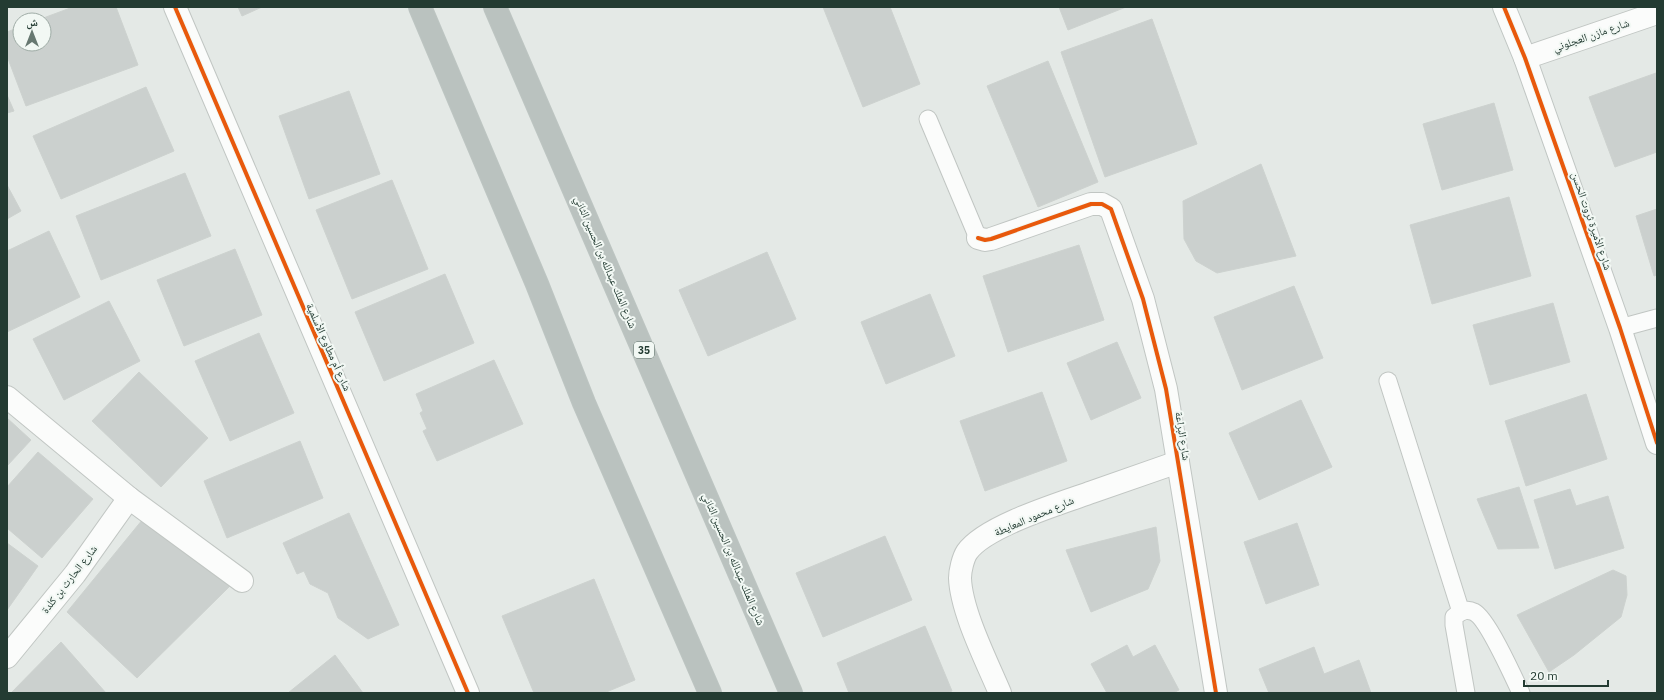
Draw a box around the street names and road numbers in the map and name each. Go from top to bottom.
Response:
street label: شارع مازن العجلوني [1551,15,1632,56]
street label: شارع الأميرة ثروت الحسن [1569,170,1615,272]
street label: شارع الملك عبدالله بن الحسين الثاني [570,194,640,331]
street label: شارع أم مطاوع الأسلمية [303,301,355,393]
road number: 35 [634,342,654,358]
street label: شارع البراعة [1172,411,1194,461]
street label: شارع الملك عبدالله بن الحسين الثاني [698,491,768,628]
street label: شارع محمود المعايطة [992,493,1076,539]
street label: شارع الحارث بن كلدة [38,542,100,616]

